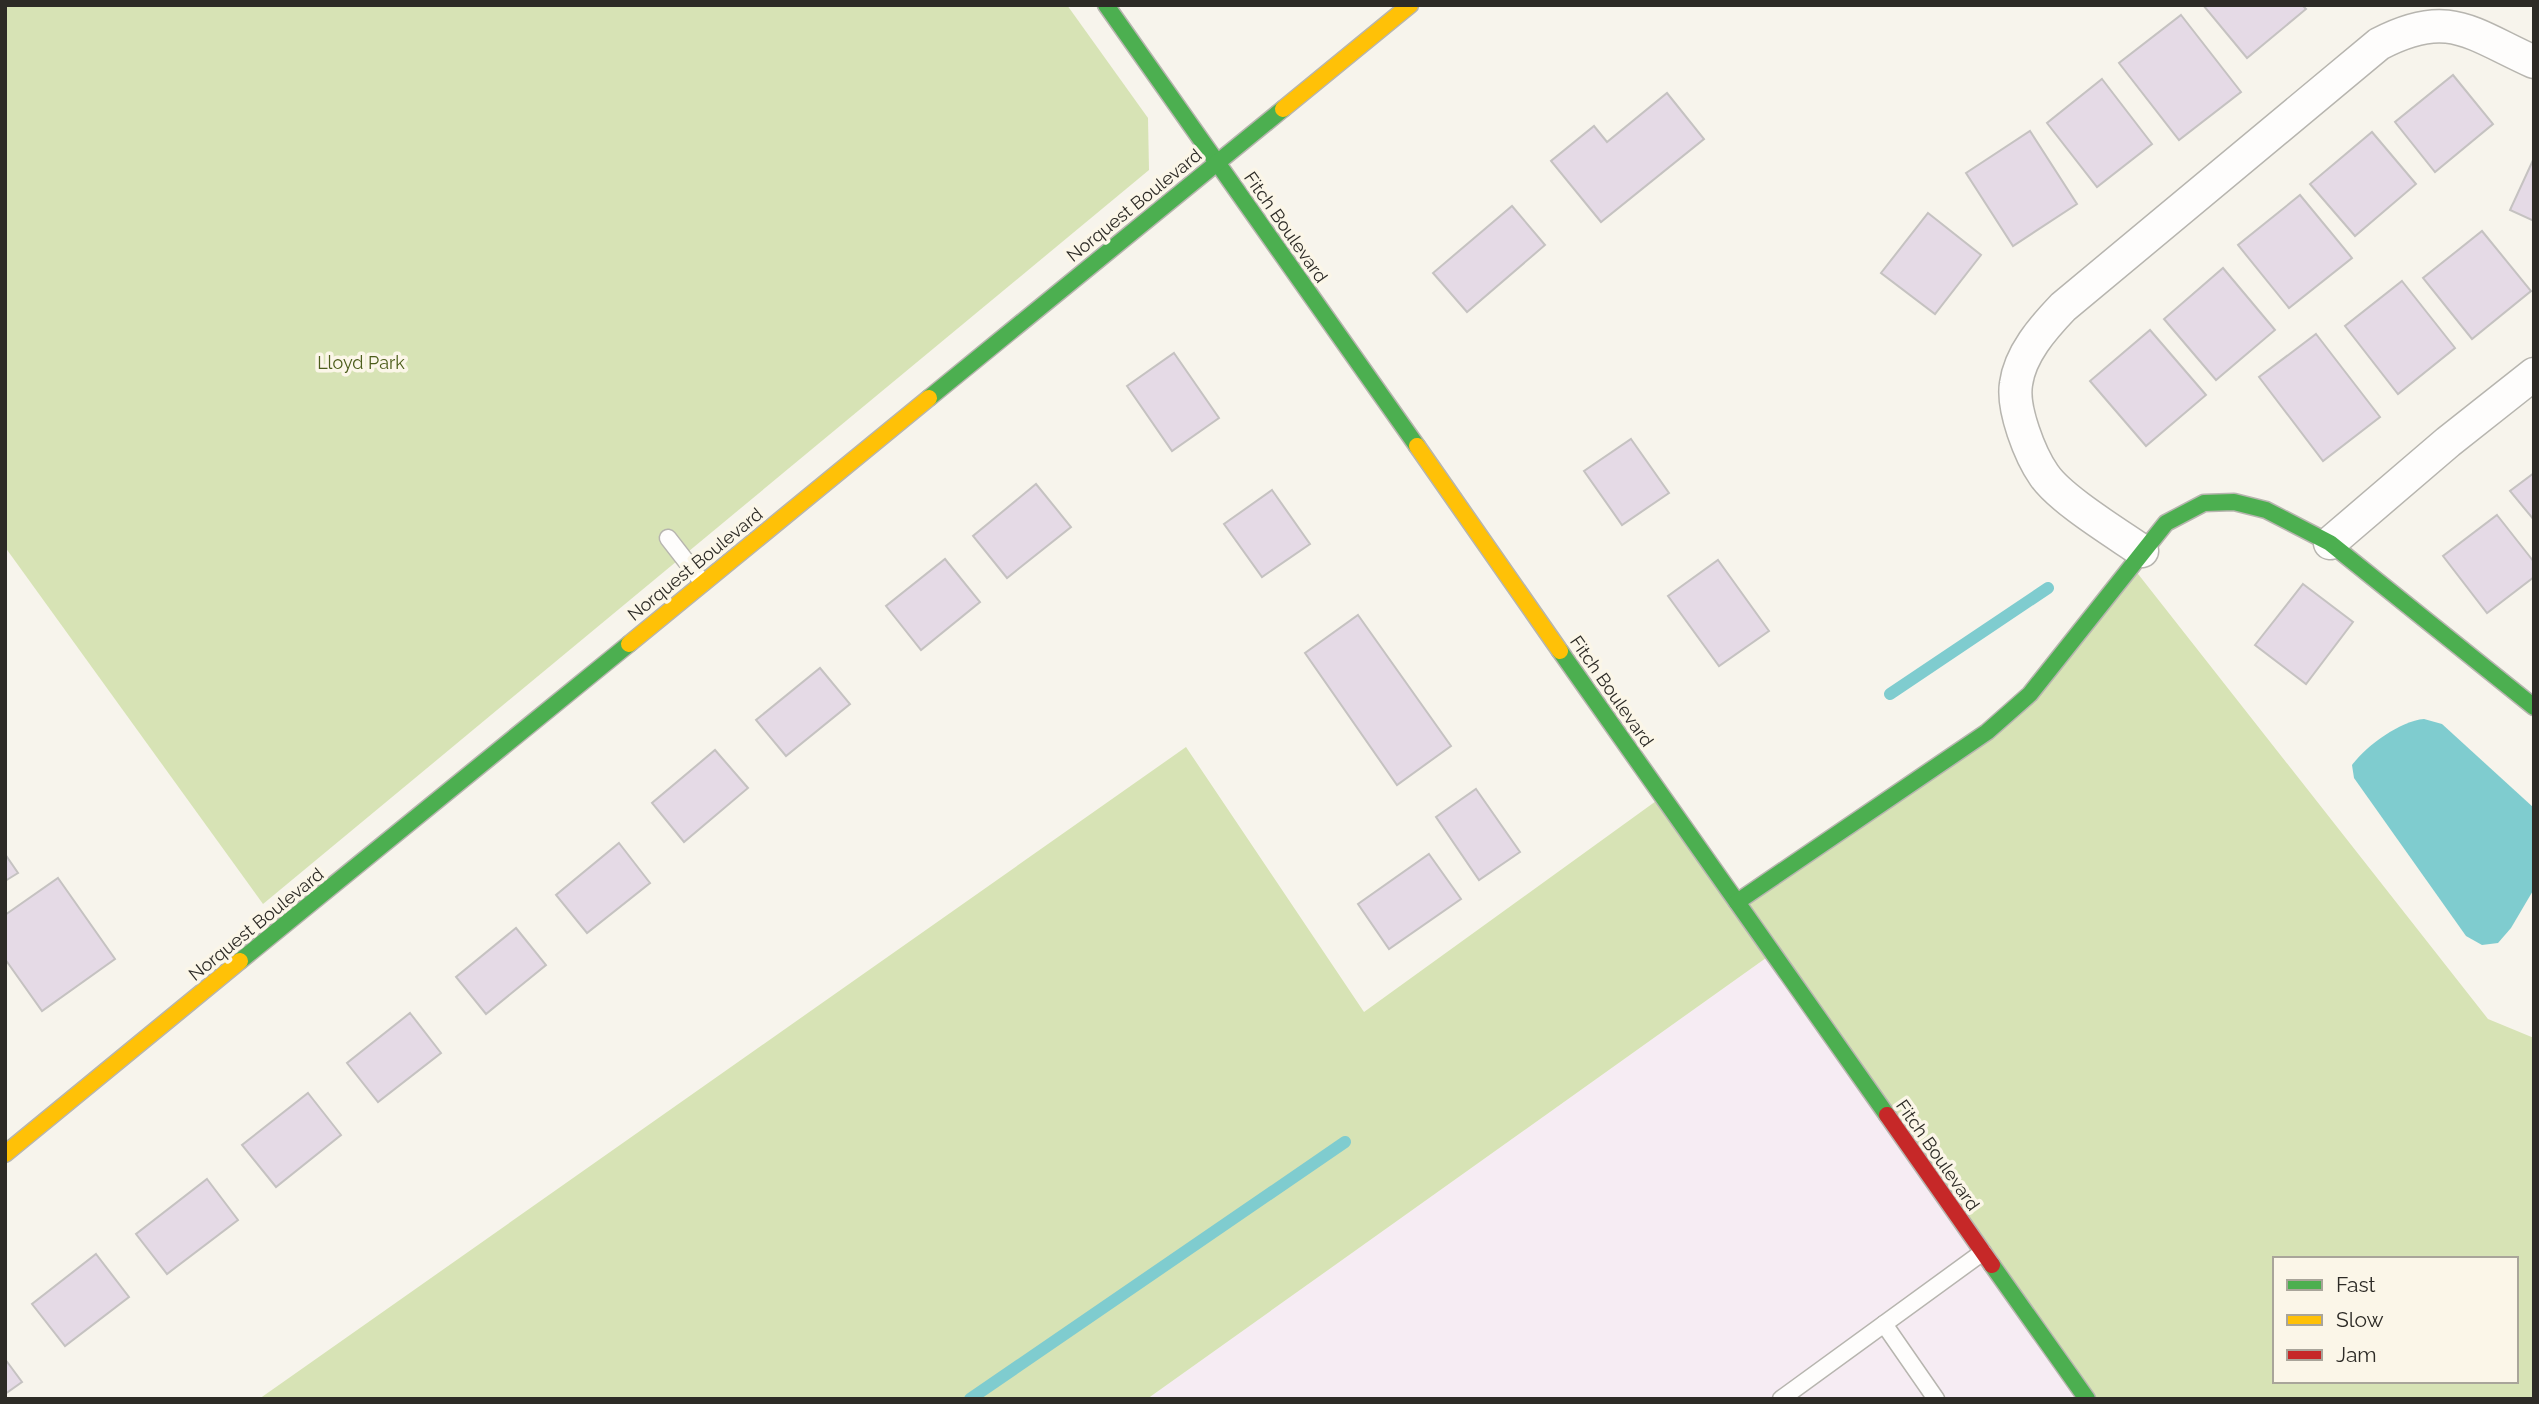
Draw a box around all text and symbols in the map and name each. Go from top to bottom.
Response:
street label: Norquest Boulevard [1062,144,1206,266]
street label: Fitch Boulevard [1240,168,1332,286]
park label: Lloyd Park [317,352,405,373]
street label: Norquest Boulevard [623,503,767,625]
street label: Fitch Boulevard [1566,632,1658,750]
street label: Norquest Boulevard [184,863,328,985]
street label: Fitch Boulevard [1892,1096,1984,1214]
legend [2273,1257,2518,1383]
text: Fast [2336,1272,2376,1297]
text: Slow [2336,1307,2384,1332]
text: Jam [2336,1342,2377,1367]

